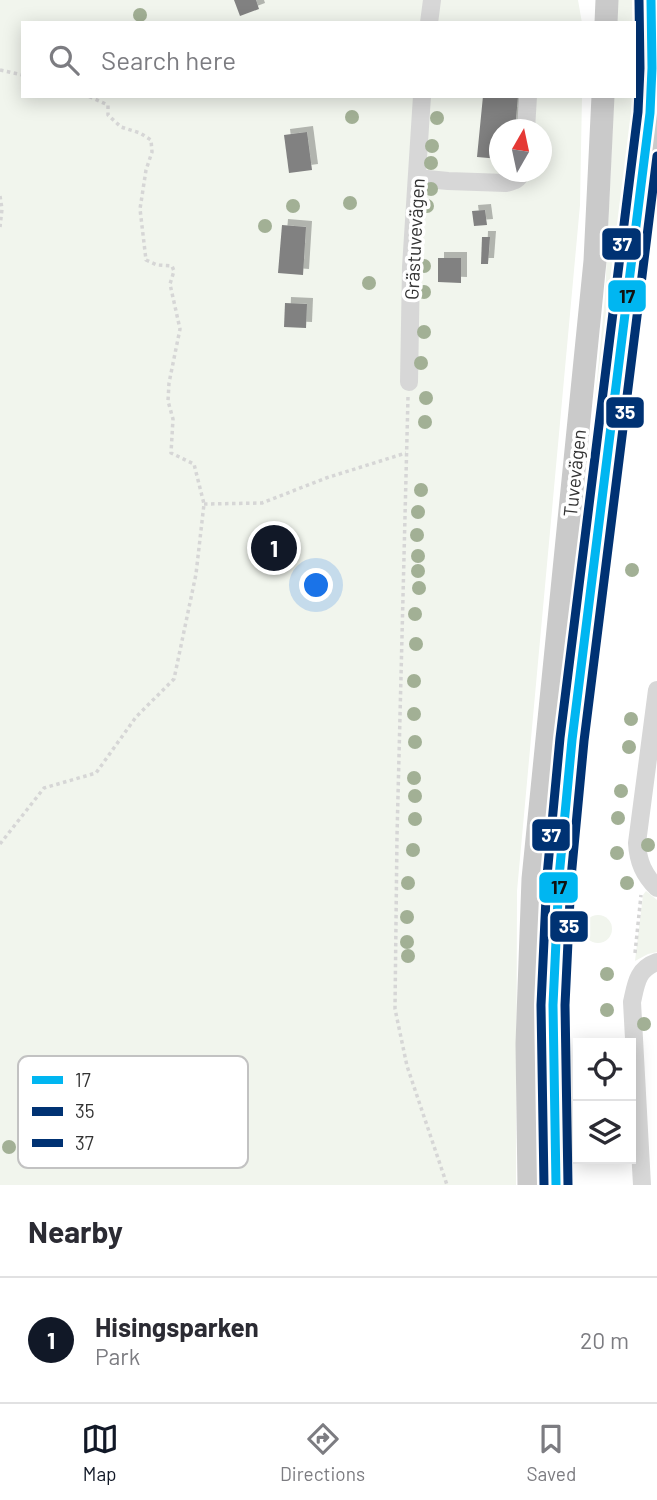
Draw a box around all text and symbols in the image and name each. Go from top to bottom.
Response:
search box [21,21,636,98]
icon: search [45,41,83,79]
text: Search here [101,44,236,75]
north arrow [489,119,552,182]
street label: Grästuvevägen [399,177,429,301]
line badge: 37 [601,227,642,261]
text: 37 [612,232,632,255]
line badge: 17 [607,279,647,313]
text: 17 [619,284,636,307]
line badge: 35 [605,396,645,429]
text: 35 [615,400,635,423]
street label: Tuvevägen [558,428,590,518]
pin: 1 [251,522,297,574]
your location [299,568,333,602]
line badge: 37 [531,818,571,852]
text: 37 [541,823,561,846]
line badge: 17 [538,871,579,904]
text: 17 [551,875,568,898]
line badge: 35 [549,910,589,943]
text: 35 [559,914,579,937]
map controls [573,1038,636,1164]
button: locate [573,1038,636,1101]
legend [18,1056,248,1168]
text: 17 [75,1068,91,1091]
text: 35 [75,1099,95,1122]
button: layers [573,1101,636,1164]
text: 37 [75,1131,94,1154]
text: Nearby [28,1213,123,1249]
text: Hisingsparken [95,1311,259,1342]
text: 1 [47,1326,55,1354]
text: 20 m [580,1326,629,1354]
text: Park [95,1342,140,1370]
tab: Map [81,1420,119,1485]
tab: Directions [280,1420,365,1485]
tab: Saved [526,1420,576,1485]

